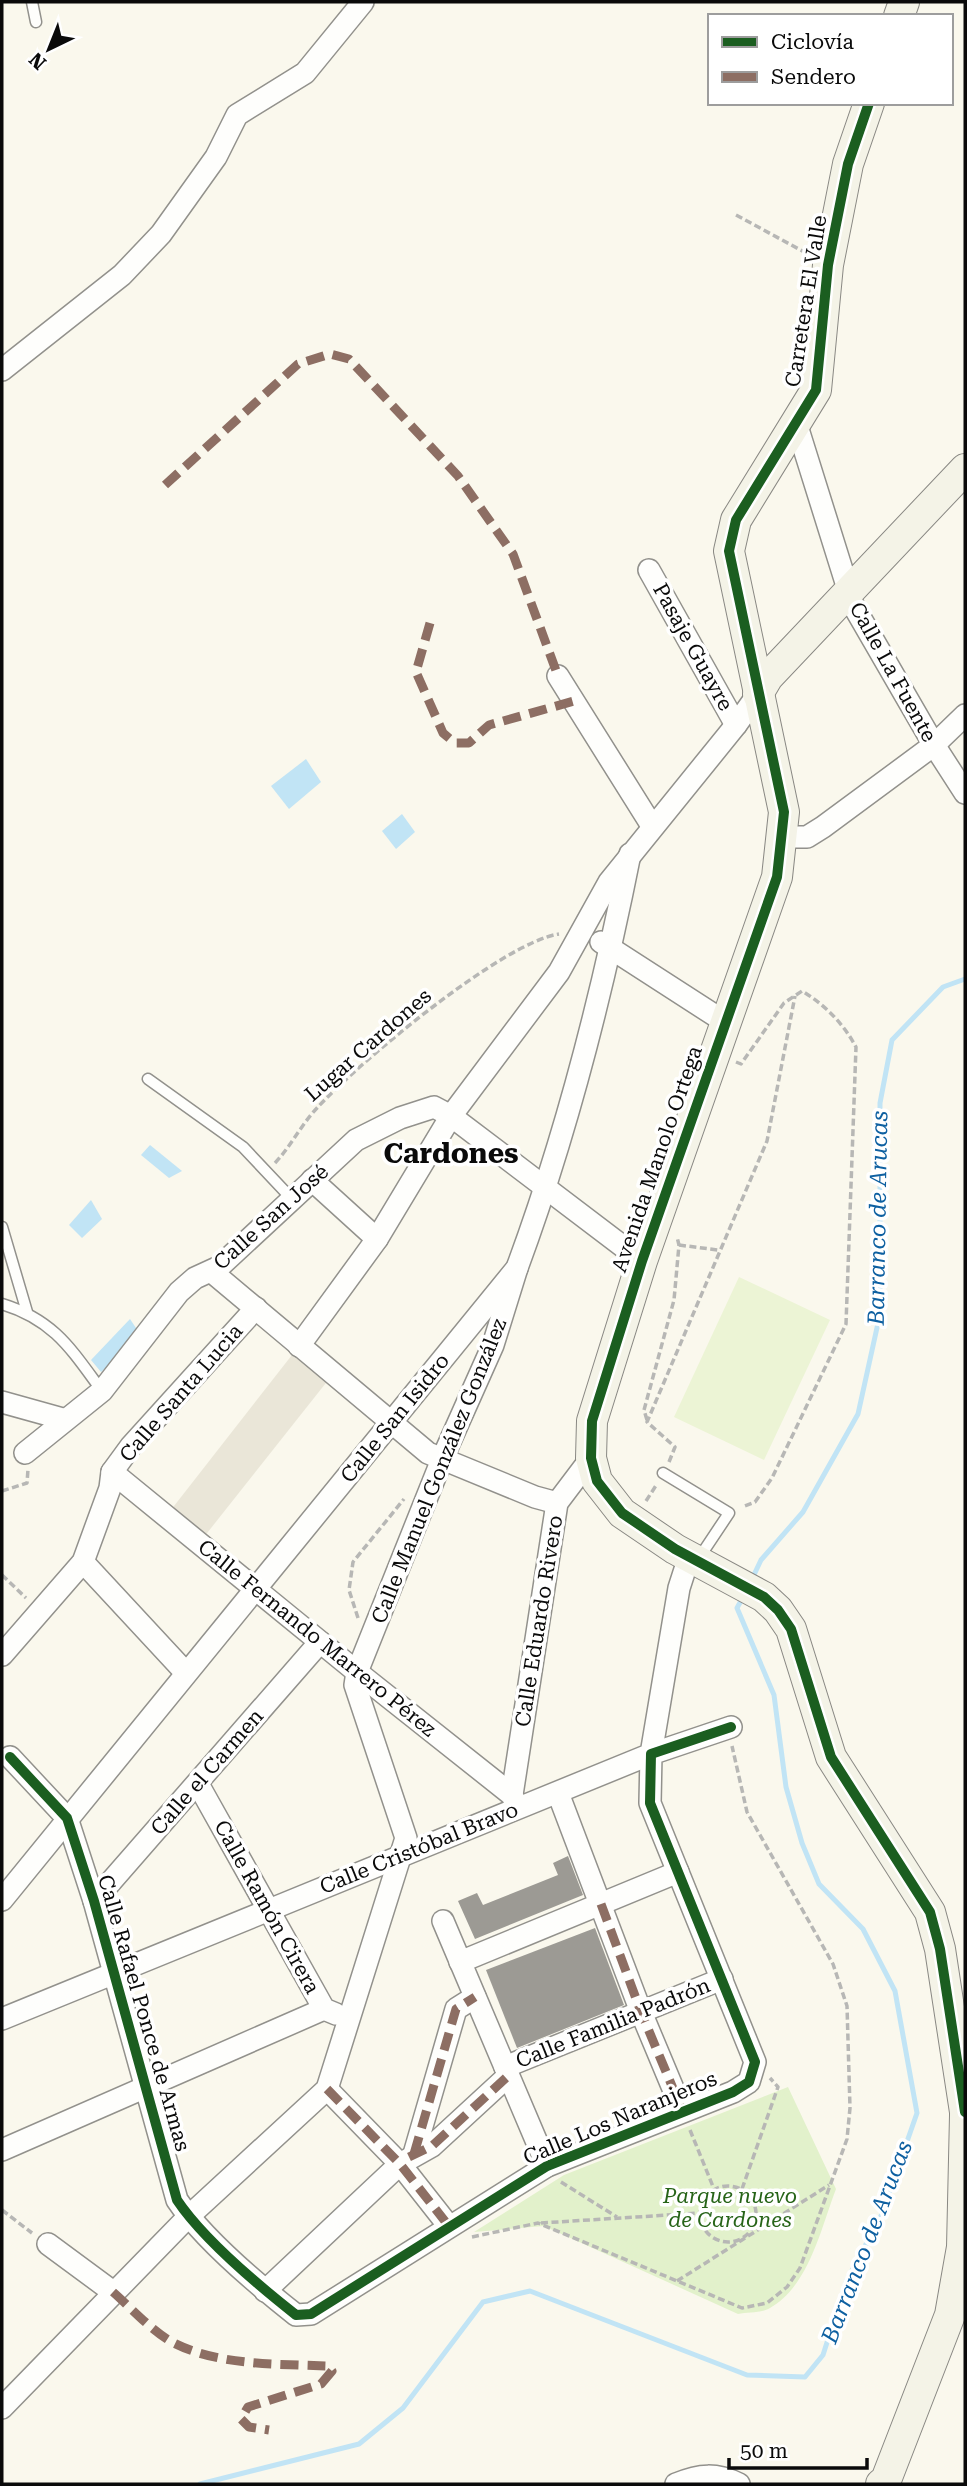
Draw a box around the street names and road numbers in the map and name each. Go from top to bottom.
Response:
street label: Carretera El Valle [781,213,831,389]
street label: Pasaje Guayre [648,579,738,715]
street label: Calle La Fuente [845,598,941,746]
street label: Lugar Cardones [300,984,436,1106]
street label: Avenida Manolo Ortega [607,1042,707,1275]
street label: Calle San José [209,1159,333,1275]
street label: Calle Manuel González González [367,1315,511,1627]
street label: Calle Santa Lucia [115,1319,248,1467]
street label: Calle San Isidro [336,1349,454,1487]
street label: Calle Eduardo Rivero [510,1514,568,1728]
street label: Calle Fernando Marrero Pérez [193,1535,441,1741]
street label: Calle el Carmen [146,1704,268,1840]
street label: Calle Cristóbal Bravo [316,1797,522,1899]
street label: Calle Ramón Cirera [209,1816,325,1998]
street label: Calle Rafael Ponce de Armas [93,1872,195,2154]
street label: Calle Familia Padrón [512,1973,714,2073]
street label: Calle Los Naranjeros [520,2066,720,2170]

